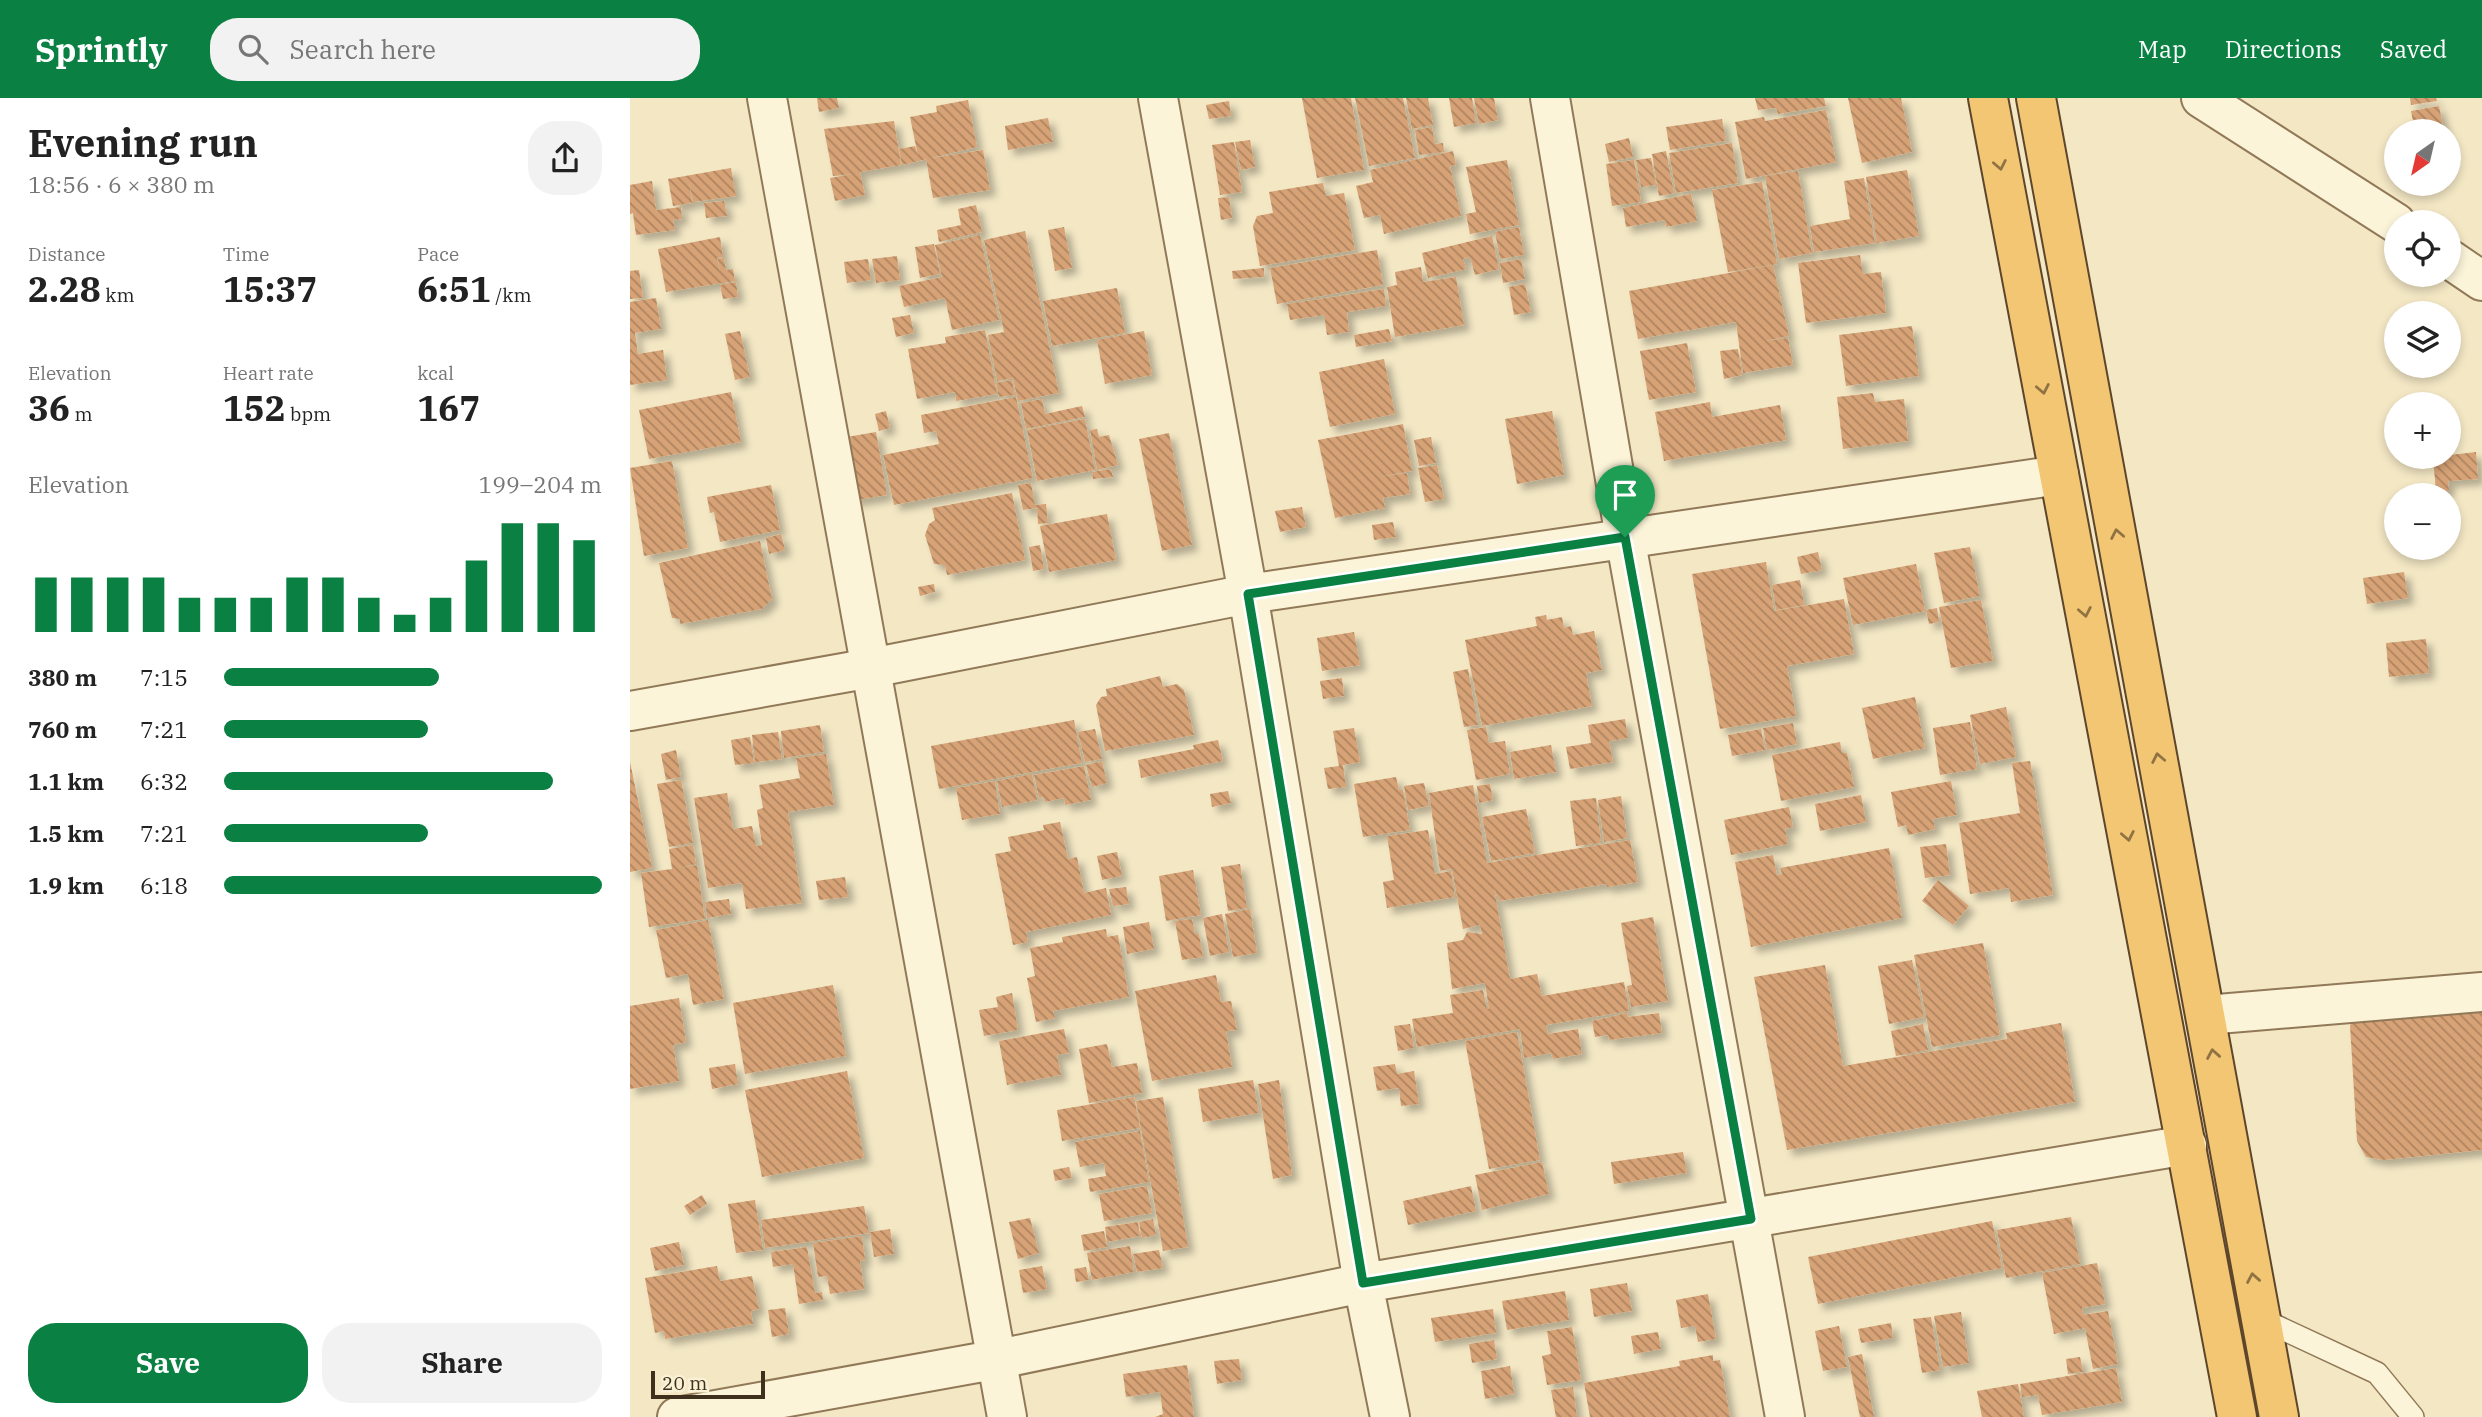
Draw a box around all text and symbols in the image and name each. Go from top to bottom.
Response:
search box [210,18,700,81]
text: Sprintly [35,28,168,71]
icon: search [234,30,272,68]
text: Search here [290,32,436,66]
text: Map [2138,33,2187,65]
text: Directions [2225,33,2342,65]
text: Saved [2380,33,2447,65]
text: Evening run [28,118,258,167]
north arrow [2384,119,2460,196]
map controls [2384,119,2461,560]
button: share [528,121,602,195]
one-way arrow [1992,159,2007,171]
text: 18:56 · 6 × 380 m [28,169,215,199]
button: locate [2384,210,2461,287]
text: Distance [28,242,106,266]
text: Time [223,242,269,266]
text: Pace [417,242,459,266]
text: 2.28 [28,266,101,312]
text: 15:37 [223,266,317,312]
text: 6:51 [417,266,491,312]
text: km [101,283,135,307]
text: /km [491,283,532,307]
button: layers [2384,301,2461,378]
text: Elevation [28,361,112,385]
text: Heart rate [223,361,314,385]
text: kcal [417,361,454,385]
one-way arrow [2034,383,2049,395]
text: 36 [28,385,70,431]
text: 152 [223,385,286,431]
text: 167 [417,385,480,431]
button: + [2384,392,2461,469]
text: m [70,402,93,426]
text: bpm [286,402,331,426]
pin [1595,465,1655,537]
text: Elevation [28,469,129,499]
text: 199–204 m [478,469,602,499]
icon: arrive [1606,476,1644,514]
button: − [2384,483,2461,560]
one-way arrow [2110,528,2125,540]
one-way arrow [2077,606,2092,618]
text: 380 m [28,662,97,692]
text: 7:15 [140,662,188,692]
text: 760 m [28,714,97,744]
text: 7:21 [140,714,188,744]
one-way arrow [2151,752,2166,764]
text: 1.1 km [28,766,104,796]
text: 6:32 [140,766,188,796]
text: 1.5 km [28,818,104,848]
text: 7:21 [140,818,188,848]
one-way arrow [2120,830,2135,842]
text: 1.9 km [28,870,104,900]
text: 6:18 [140,870,188,900]
one-way arrow [2206,1048,2221,1060]
one-way arrow [2246,1272,2261,1283]
button: Save [28,1323,308,1403]
button: Share [322,1323,602,1403]
scale bar [651,1368,765,1400]
text: 20 m [662,1371,707,1395]

